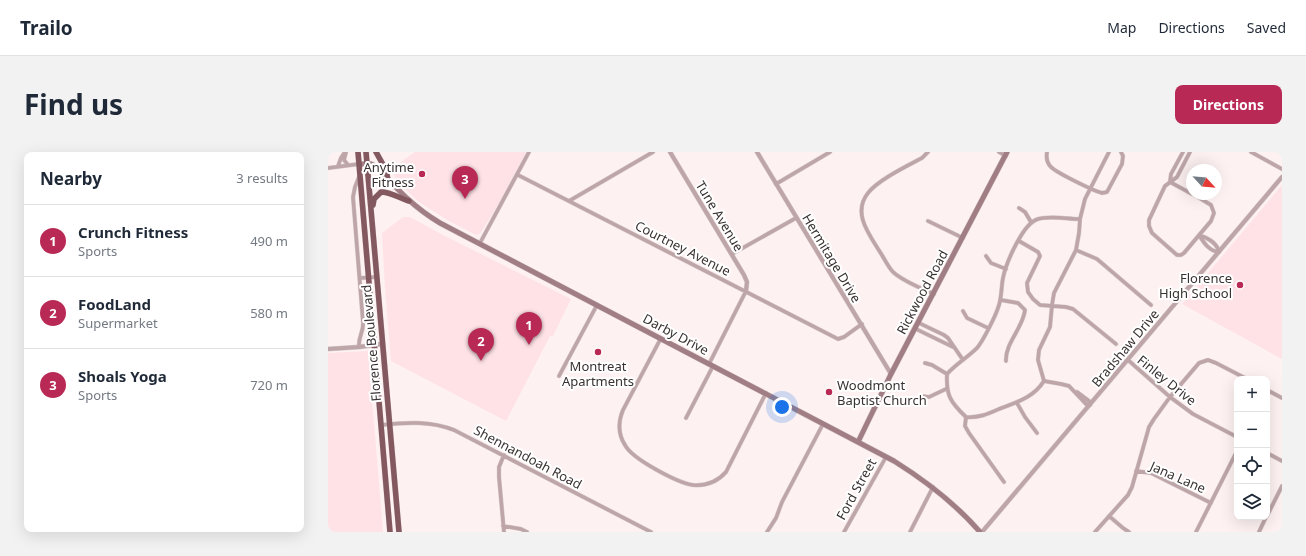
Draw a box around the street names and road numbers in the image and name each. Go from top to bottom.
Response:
street label: Tune Avenue [692,177,748,255]
street label: Hermitage Drive [798,210,866,306]
street label: Courtney Avenue [632,216,734,280]
street label: Rickwood Road [892,247,952,337]
street label: Florence Boulevard [357,284,385,402]
street label: Bradshaw Drive [1087,305,1163,391]
street label: Darby Drive [640,309,712,359]
street label: Finley Drive [1134,351,1200,409]
street label: Shennandoah Road [471,421,585,493]
street label: Ford Street [832,455,880,523]
street label: Jana Lane [1146,456,1209,497]

